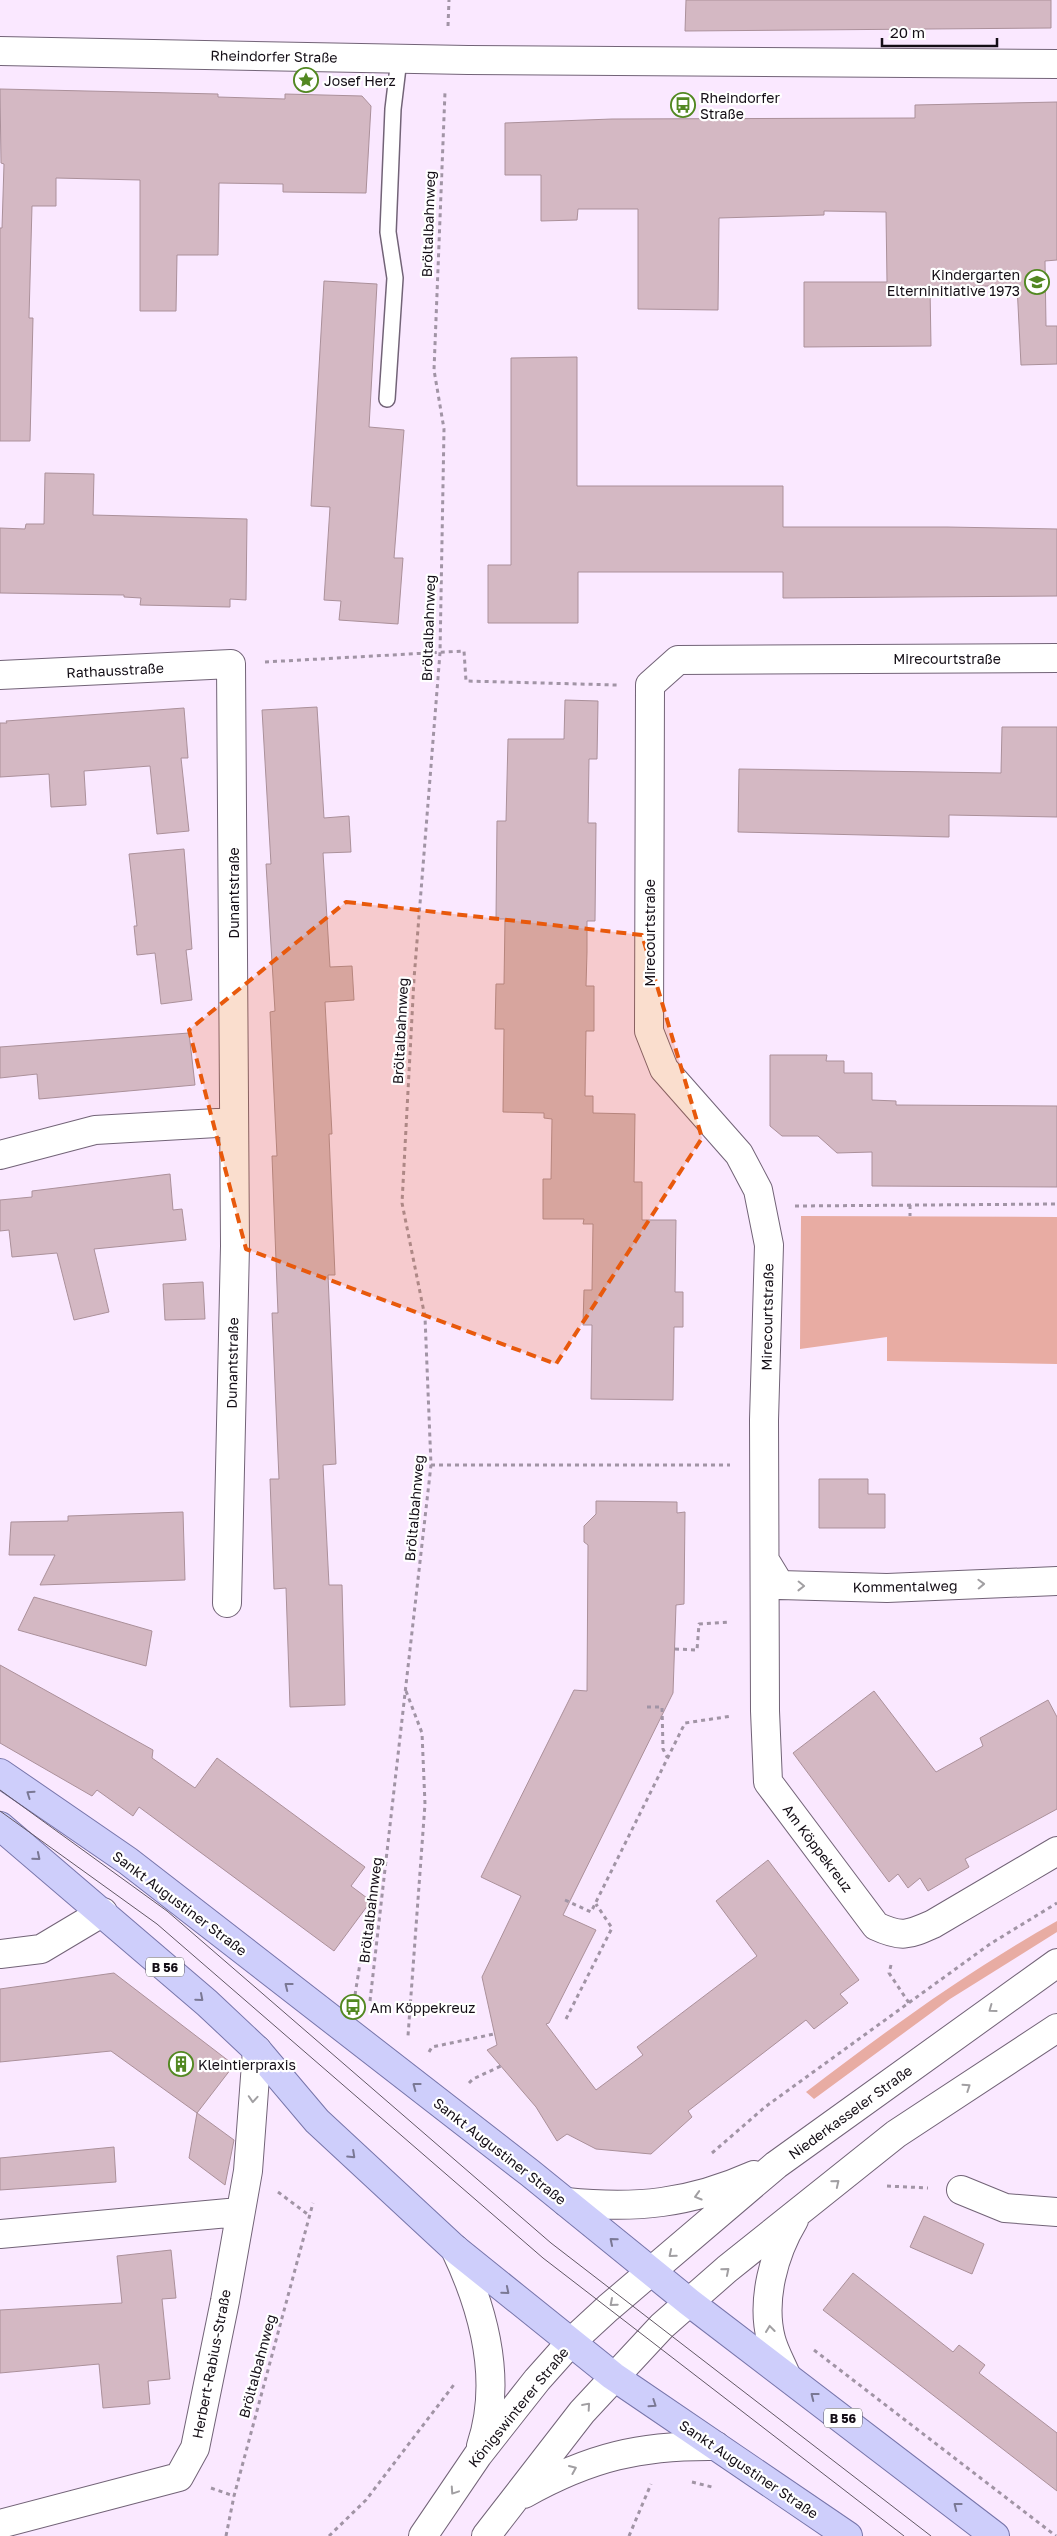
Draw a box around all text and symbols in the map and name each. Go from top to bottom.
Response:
scale bar [882,15,997,47]
text: 20 m [890,23,925,41]
street label: Rheindorfer Straße [210,46,338,66]
place icon: Josef Herz [293,67,319,93]
place label: Josef Herz [324,72,396,89]
place label: Rheindorfer Straße [700,89,780,122]
bus stop icon: Rheindorfer Straße [670,92,696,118]
street label: Bröltalbahnweg [418,170,438,278]
place label: Kindergarten Elterninitiative 1973 [887,266,1020,299]
school or university icon: Kindergarten Elterninitiative 1973 [1024,269,1050,295]
street label: Bröltalbahnweg [418,574,438,682]
street label: Mirecourtstraße [893,650,1001,667]
street label: Rathausstraße [66,659,164,681]
street label: Dunantstraße [225,847,242,939]
street label: Mirecourtstraße [641,879,658,987]
street label: Bröltalbahnweg [389,977,411,1085]
street label: Mirecourtstraße [758,1263,776,1371]
street label: Dunantstraße [223,1317,241,1409]
street label: Bröltalbahnweg [401,1454,427,1562]
street label: Kommentalweg [852,1577,958,1595]
one-way arrow [977,1579,985,1590]
one-way arrow [798,1581,806,1591]
one-way arrow [26,1791,36,1800]
street label: Am Köppekreuz [780,1801,856,1895]
street label: Sankt Augustiner Straße [110,1847,250,1959]
one-way arrow [32,1852,41,1861]
street label: Bröltalbahnweg [355,1856,385,1964]
road number: B 56 [146,1958,184,1976]
one-way arrow [285,1982,294,1991]
one-way arrow [195,1992,204,2001]
bus stop icon: Am Köppekreuz [340,1994,366,2020]
place label: Am Köppekreuz [370,1999,475,2016]
one-way arrow [988,2003,998,2012]
building icon: Kleintierpraxis [168,2051,194,2077]
place label: Kleintierpraxis [198,2056,296,2073]
street label: Niederkasseler Straße [785,2061,915,2163]
one-way arrow [412,2083,422,2092]
one-way arrow [962,2084,971,2094]
street label: Sankt Augustiner Straße [430,2094,570,2208]
one-way arrow [248,2095,259,2103]
one-way arrow [347,2149,356,2158]
one-way arrow [830,2179,839,2188]
one-way arrow [694,2190,703,2201]
one-way arrow [610,2238,619,2246]
one-way arrow [669,2248,678,2257]
one-way arrow [720,2268,729,2276]
one-way arrow [501,2286,510,2295]
street label: Herbert-Rabius-Straße [188,2288,234,2440]
one-way arrow [610,2298,619,2307]
street label: Bröltalbahnweg [235,2312,279,2420]
one-way arrow [765,2325,776,2333]
street label: Königswinterer Straße [464,2344,572,2470]
one-way arrow [811,2394,820,2402]
one-way arrow [648,2398,657,2407]
one-way arrow [582,2403,590,2412]
road number: B 56 [824,2408,862,2428]
street label: Sankt Augustiner Straße [676,2416,822,2522]
one-way arrow [568,2465,577,2475]
one-way arrow [450,2486,460,2495]
one-way arrow [954,2504,963,2512]

